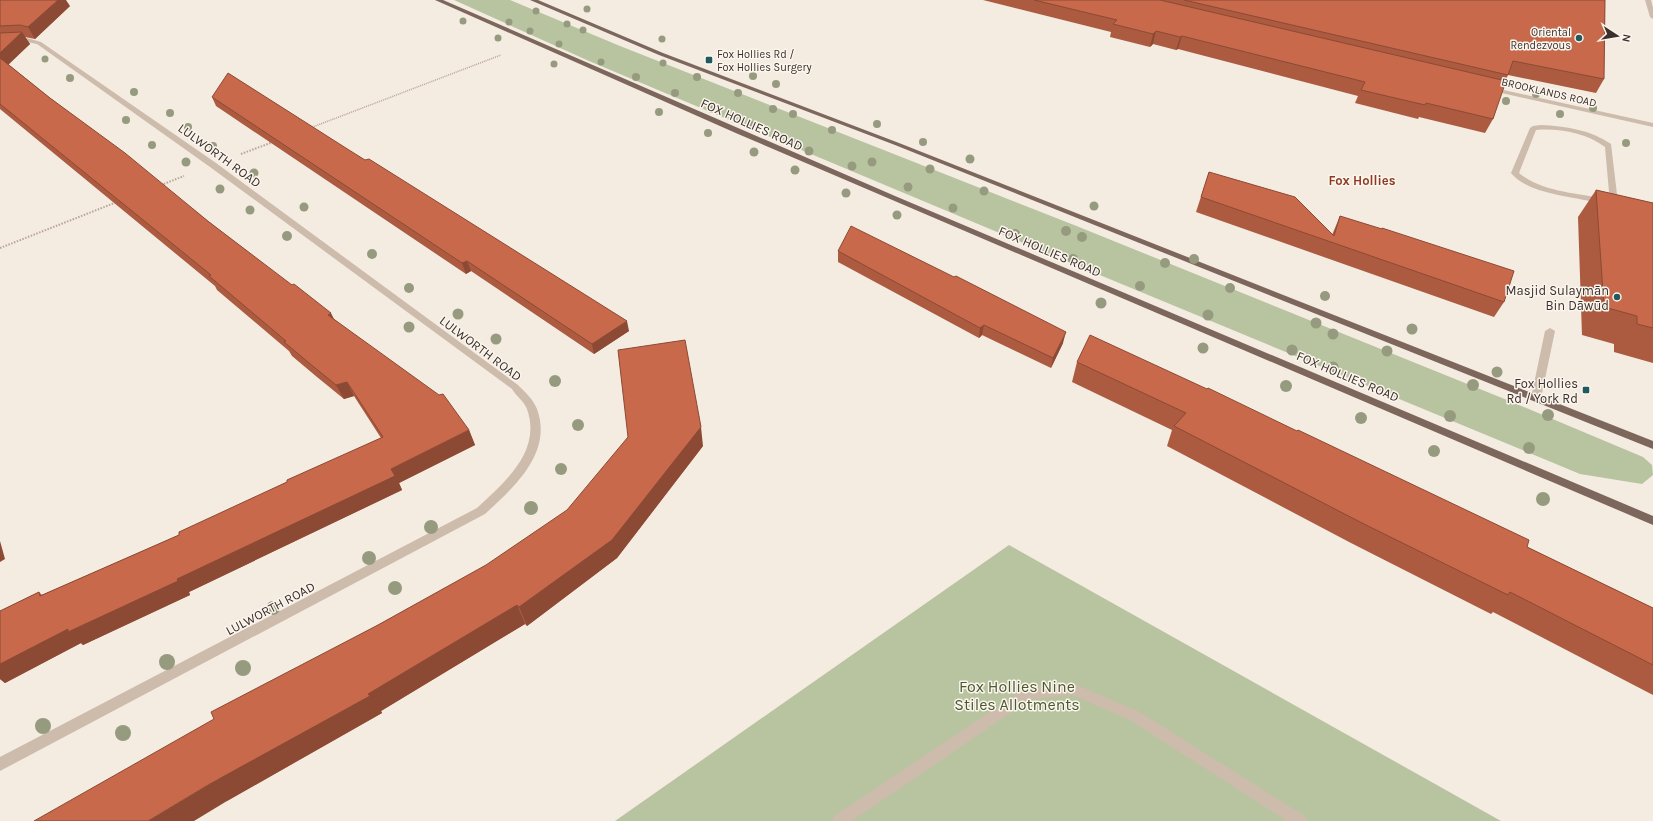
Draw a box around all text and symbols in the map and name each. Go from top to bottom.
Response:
north arrow [1597,16,1637,56]
place label: Oriental Rendezvous [1511,26,1571,52]
marker: Oriental Rendezvous [1574,33,1584,43]
text: N [1619,33,1633,43]
place label: Fox Hollies Rd / Fox Hollies Surgery [717,48,812,74]
marker: Fox Hollies Rd / Fox Hollies Surgery [704,55,714,65]
street label: BROOKLANDS ROAD [1500,75,1598,110]
street label: FOX HOLLIES ROAD [698,95,805,154]
street label: LULWORTH ROAD [175,120,264,191]
district label: Fox Hollies [1329,173,1396,188]
street label: FOX HOLLIES ROAD [996,223,1103,280]
place label: Masjid Sulaymān Bin Dāwūd [1506,283,1609,313]
marker: Masjid Sulaymān Bin Dāwūd [1612,292,1622,302]
street label: LULWORTH ROAD [437,313,525,384]
street label: FOX HOLLIES ROAD [1294,348,1401,405]
place label: Fox Hollies Rd / York Rd [1506,376,1578,406]
marker: Fox Hollies Rd / York Rd [1581,385,1591,395]
street label: LULWORTH ROAD [223,579,317,638]
park label: Fox Hollies Nine Stiles Allotments [954,677,1080,714]

